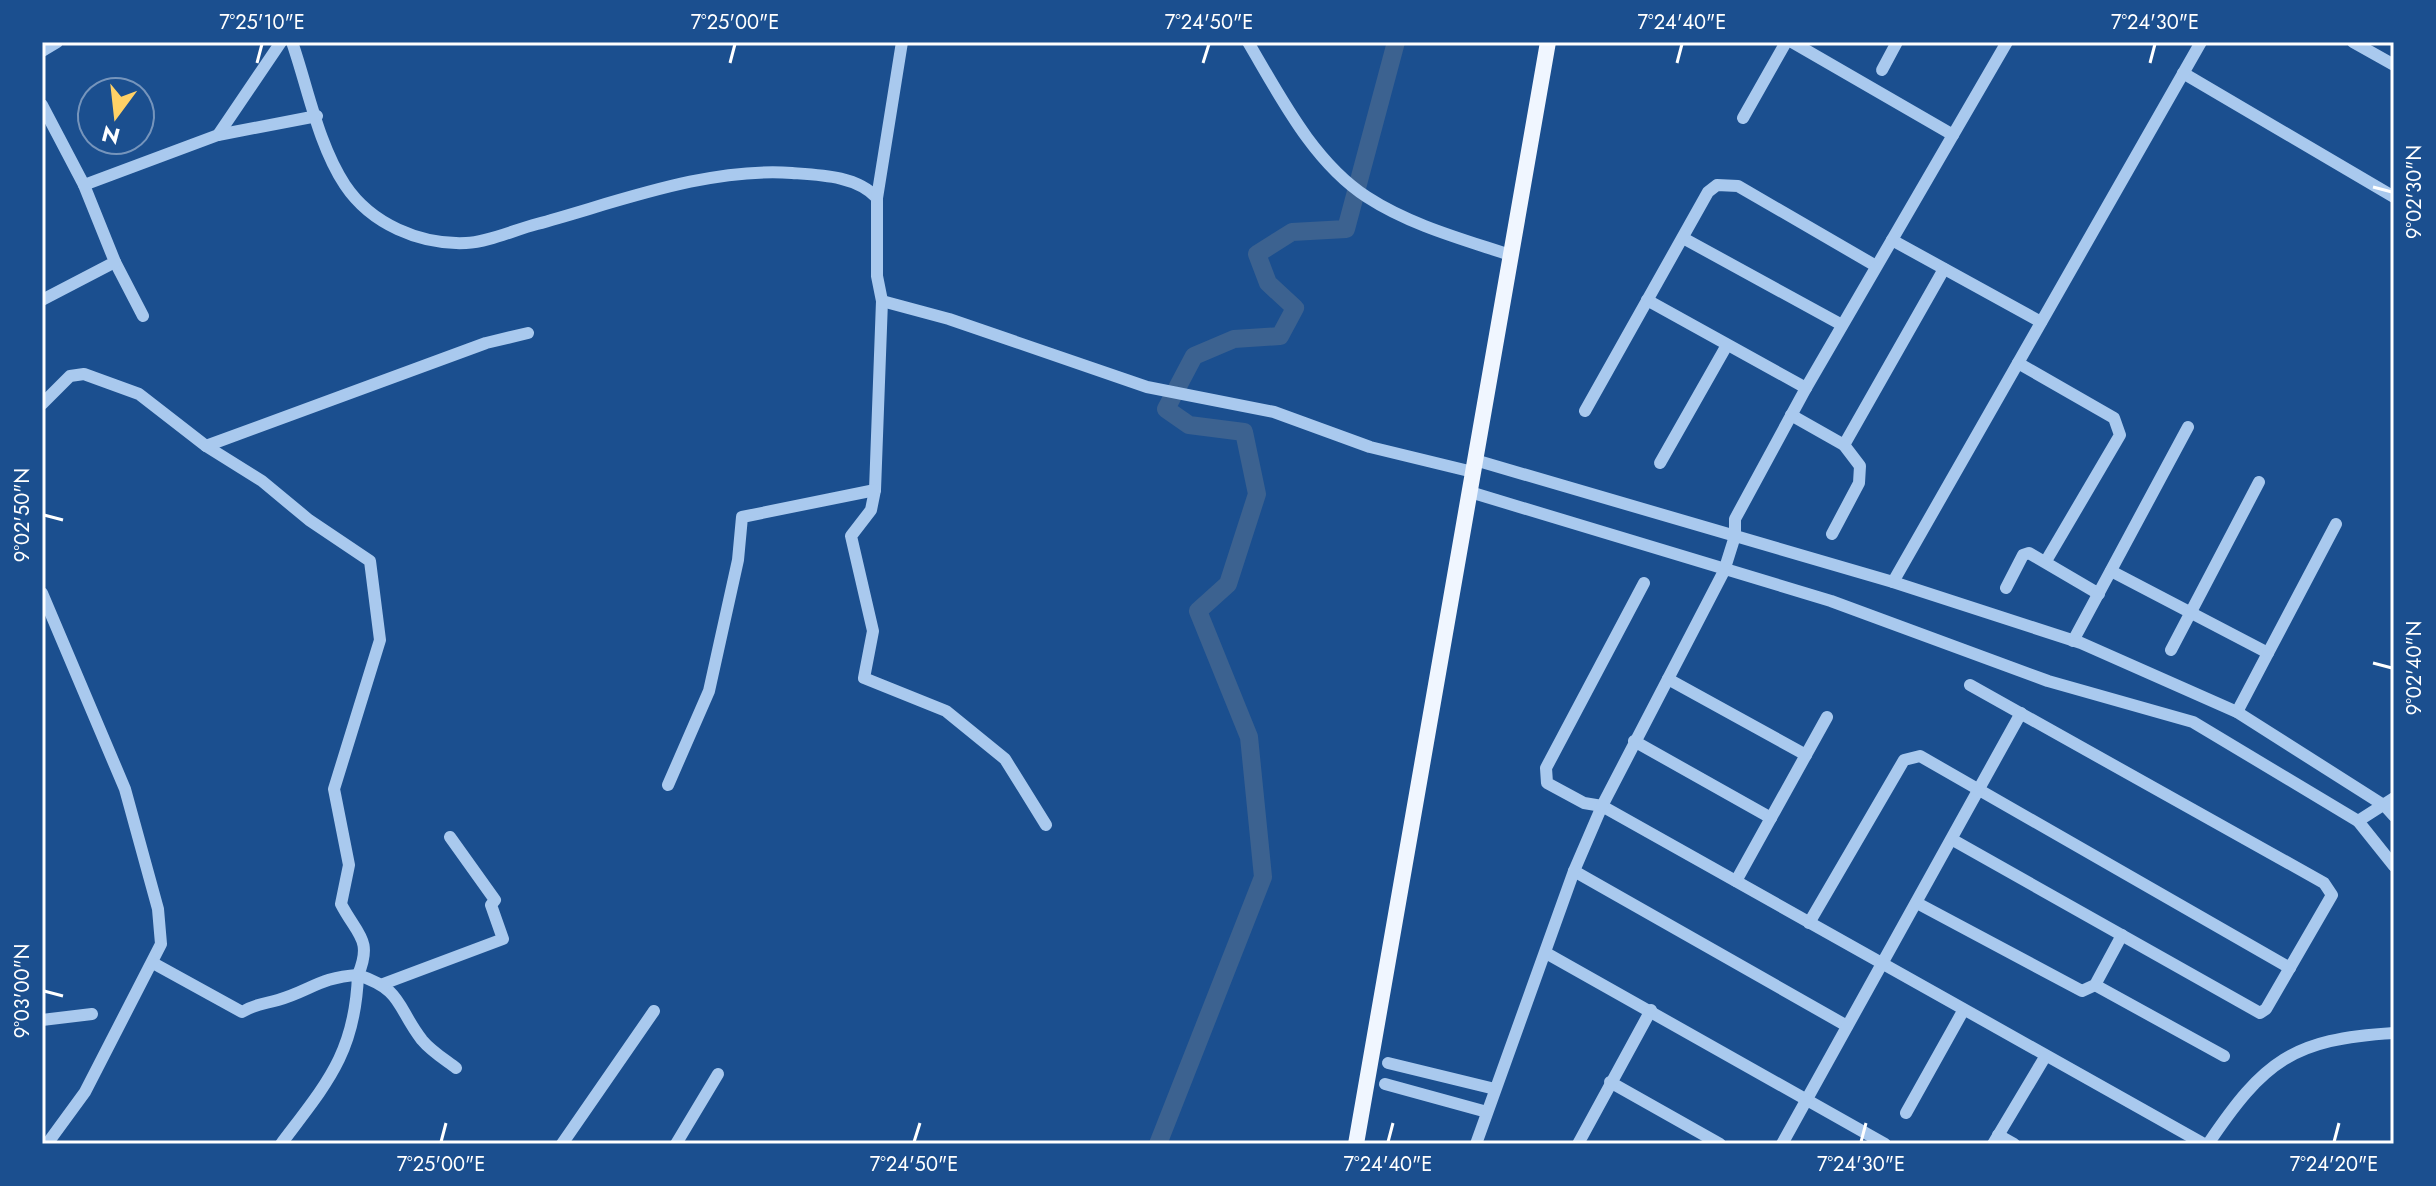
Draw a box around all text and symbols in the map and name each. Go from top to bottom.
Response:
text: 7°25'10"E [219,8,305,37]
text: 7°25'00"E [691,8,779,37]
text: 7°24'50"E [1165,8,1253,37]
text: 7°24'40"E [1638,8,1726,37]
text: 7°24'30"E [2111,8,2199,37]
north arrow [76,76,156,156]
text: N [98,118,123,153]
text: 9°02'30"N [2400,145,2429,239]
text: 9°02'50"N [8,468,37,562]
text: 9°02'40"N [2400,621,2429,715]
text: 9°03'00"N [8,944,37,1038]
text: 7°25'00"E [397,1150,485,1179]
text: 7°24'50"E [870,1150,958,1179]
text: 7°24'40"E [1344,1150,1432,1179]
text: 7°24'30"E [1817,1150,1905,1179]
text: 7°24'20"E [2290,1150,2378,1179]

